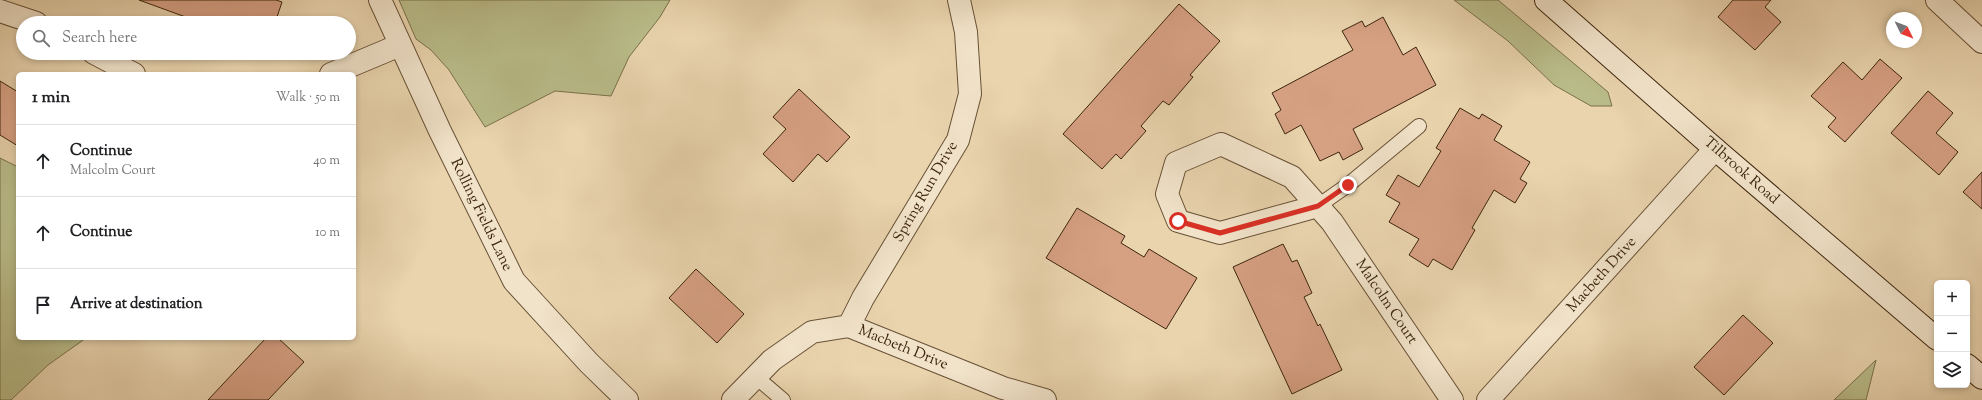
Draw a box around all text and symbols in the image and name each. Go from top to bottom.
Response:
north arrow [1886,12,1922,48]
search box [16,16,356,60]
icon: search [30,27,52,49]
text: Search here [62,28,137,49]
text: 1 min [32,86,70,110]
text: Walk · 50 m [276,89,340,107]
street label: Tilbrook Road [1699,132,1784,210]
street label: Spring Run Drive [889,138,963,246]
text: Continue [70,141,132,162]
icon: ahead [32,150,54,172]
text: 40 m [313,152,340,170]
street label: Rolling Fields Lane [445,155,517,275]
text: Malcolm Court [70,162,156,180]
route end [1339,176,1357,194]
route start [1169,212,1187,230]
icon: ahead [32,222,54,244]
text: Continue [70,222,132,243]
text: 10 m [315,224,340,242]
street label: Macbeth Drive [1562,232,1642,317]
street label: Malcolm Court [1350,255,1422,349]
map controls [1934,280,1970,388]
button: + [1934,280,1970,316]
icon: arrive [32,294,54,316]
text: Arrive at destination [70,294,203,315]
button: − [1934,316,1970,352]
street label: Macbeth Drive [855,320,951,376]
button: layers [1934,352,1970,388]

